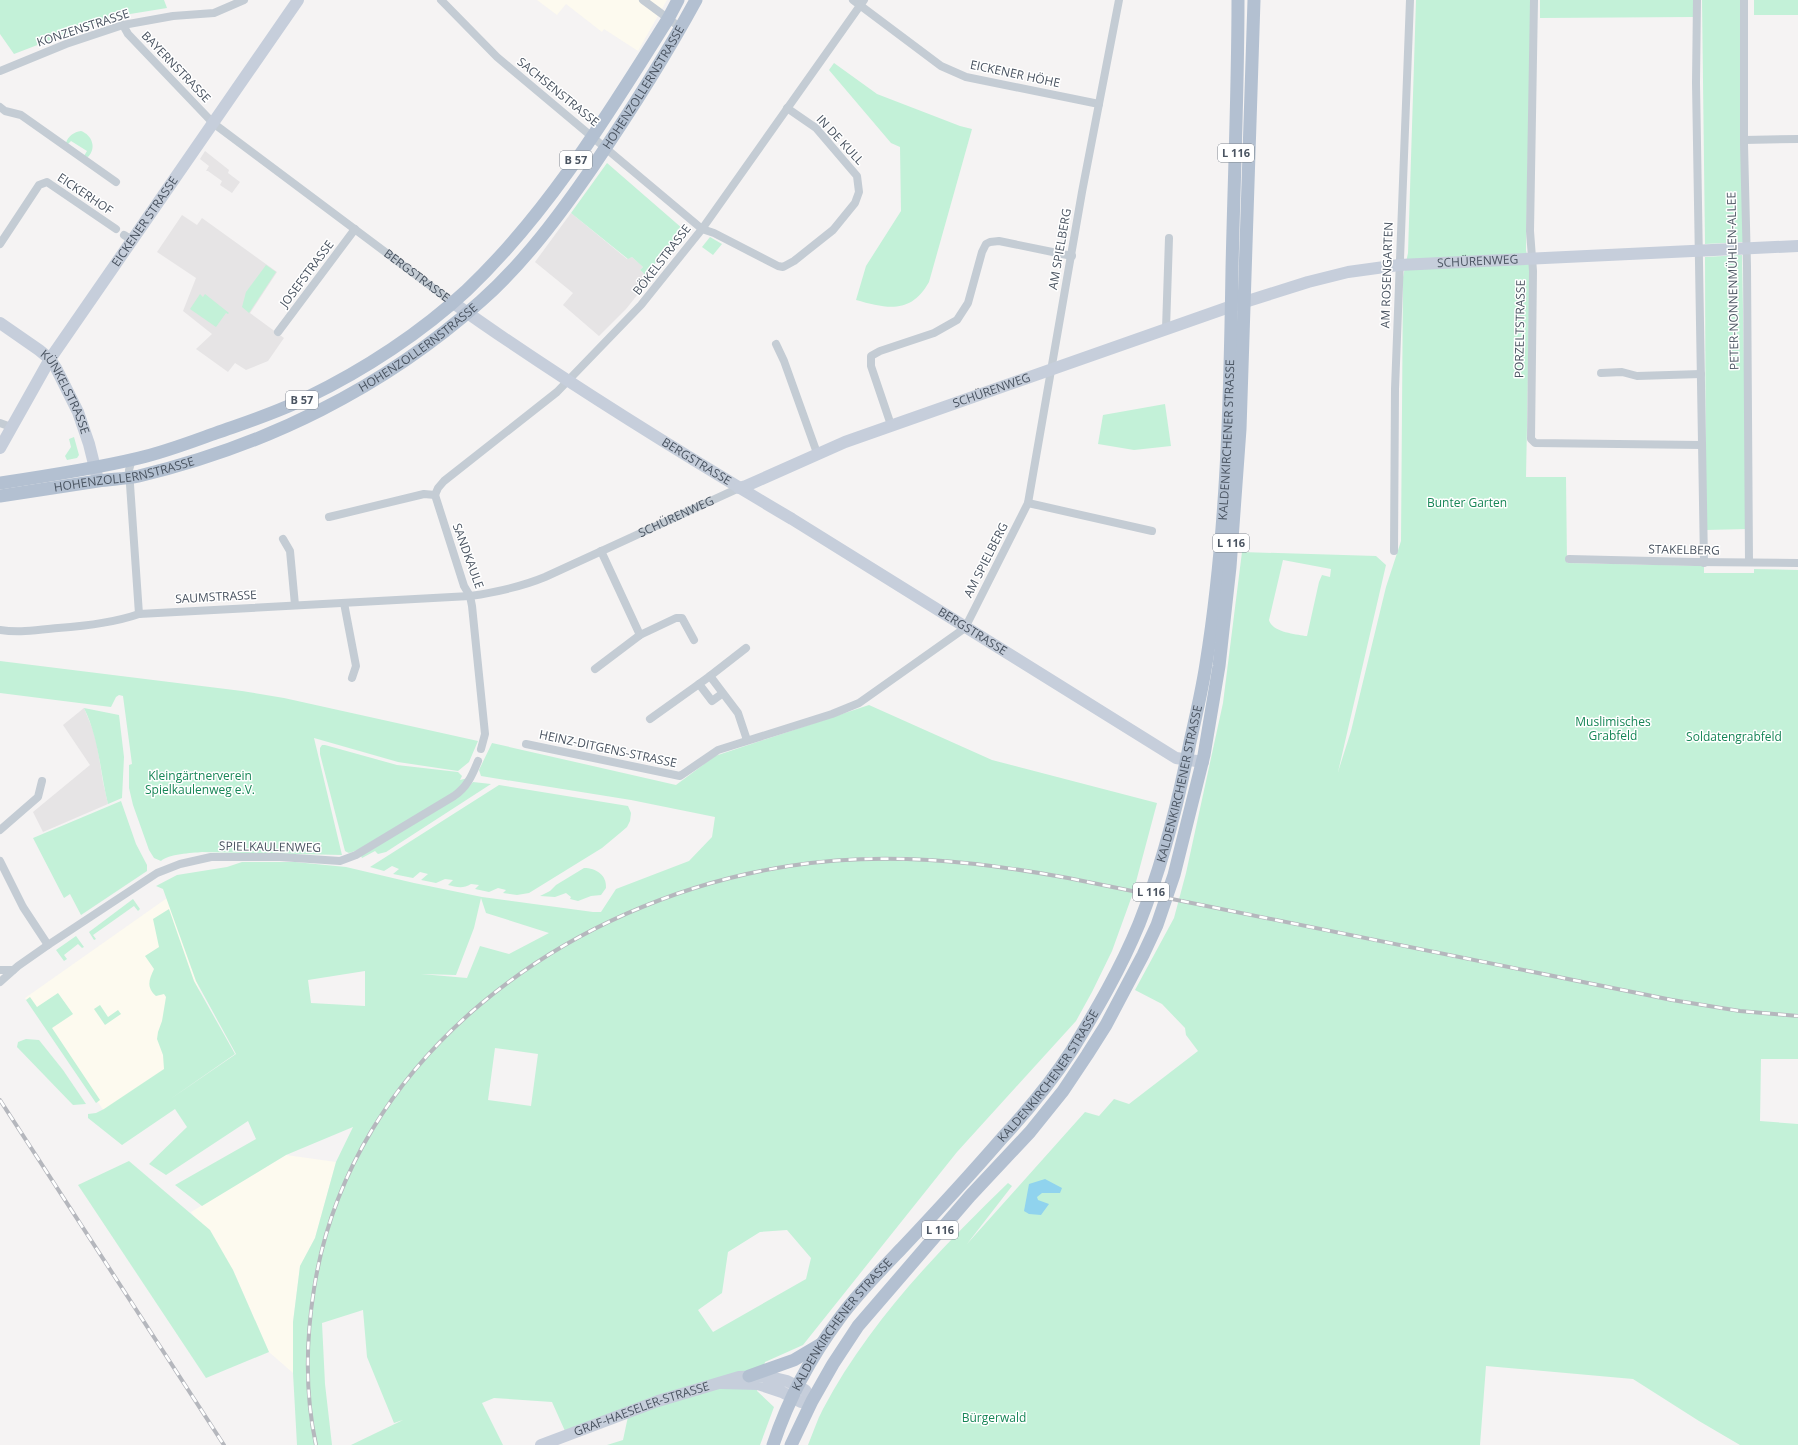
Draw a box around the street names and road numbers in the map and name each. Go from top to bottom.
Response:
street label: KONZENSTRASSE [34,5,131,50]
street label: HOHENZOLLERNSTRASSE [598,22,688,152]
street label: BAYERNSTRASSE [138,27,215,106]
street label: SACHSENSTRASSE [514,53,603,130]
street label: EICKENER HÖHE [969,56,1062,91]
street label: IN DE KULL [813,111,868,168]
road number: L 116 [1218,144,1254,162]
road number: B 57 [560,151,592,169]
street label: EICKERHOF [54,169,116,218]
street label: EICKENER STRASSE [107,173,182,270]
street label: PETER-NONNENMÜHLEN-ALLEE [1722,192,1743,370]
street label: AM SPIELBERG [1044,207,1075,291]
street label: BÖKELSTRASSE [629,221,695,299]
street label: AM ROSENGARTEN [1376,221,1397,329]
street label: JOSEFSTRASSE [275,237,337,312]
street label: BERGSTRASSE [381,245,454,306]
street label: SCHÜRENWEG [1437,250,1519,271]
street label: PORZELTSTRASSE [1510,280,1529,378]
street label: HOHENZOLLERNSTRASSE [355,299,481,396]
street label: KÜNKELSTRASSE [37,345,94,436]
street label: KALDENKIRCHENER STRASSE [1214,359,1238,521]
street label: SCHÜRENWEG [950,369,1033,412]
road number: B 57 [286,391,318,409]
street label: BERGSTRASSE [659,433,735,489]
street label: HOHENZOLLERNSTRASSE [53,452,196,496]
street label: SCHÜRENWEG [635,492,716,541]
street label: AM SPIELBERG [959,519,1012,600]
street label: SANDKAULE [449,521,488,591]
road number: L 116 [1213,534,1249,552]
street label: STAKELBERG [1648,540,1720,559]
street label: SAUMSTRASSE [175,586,257,607]
street label: BERGSTRASSE [935,603,1011,659]
street label: KALDENKIRCHENER STRASSE [1152,704,1206,865]
street label: HEINZ-DITGENS-STRASSE [538,726,678,771]
street label: SPIELKAULENWEG [219,837,321,856]
road number: L 116 [1133,883,1169,901]
street label: KALDENKIRCHENER STRASSE [993,1006,1102,1146]
road number: L 116 [922,1221,958,1239]
street label: KALDENKIRCHENER STRASSE [787,1254,896,1394]
street label: GRAF-HAESELER-STRASSE [571,1377,711,1440]

